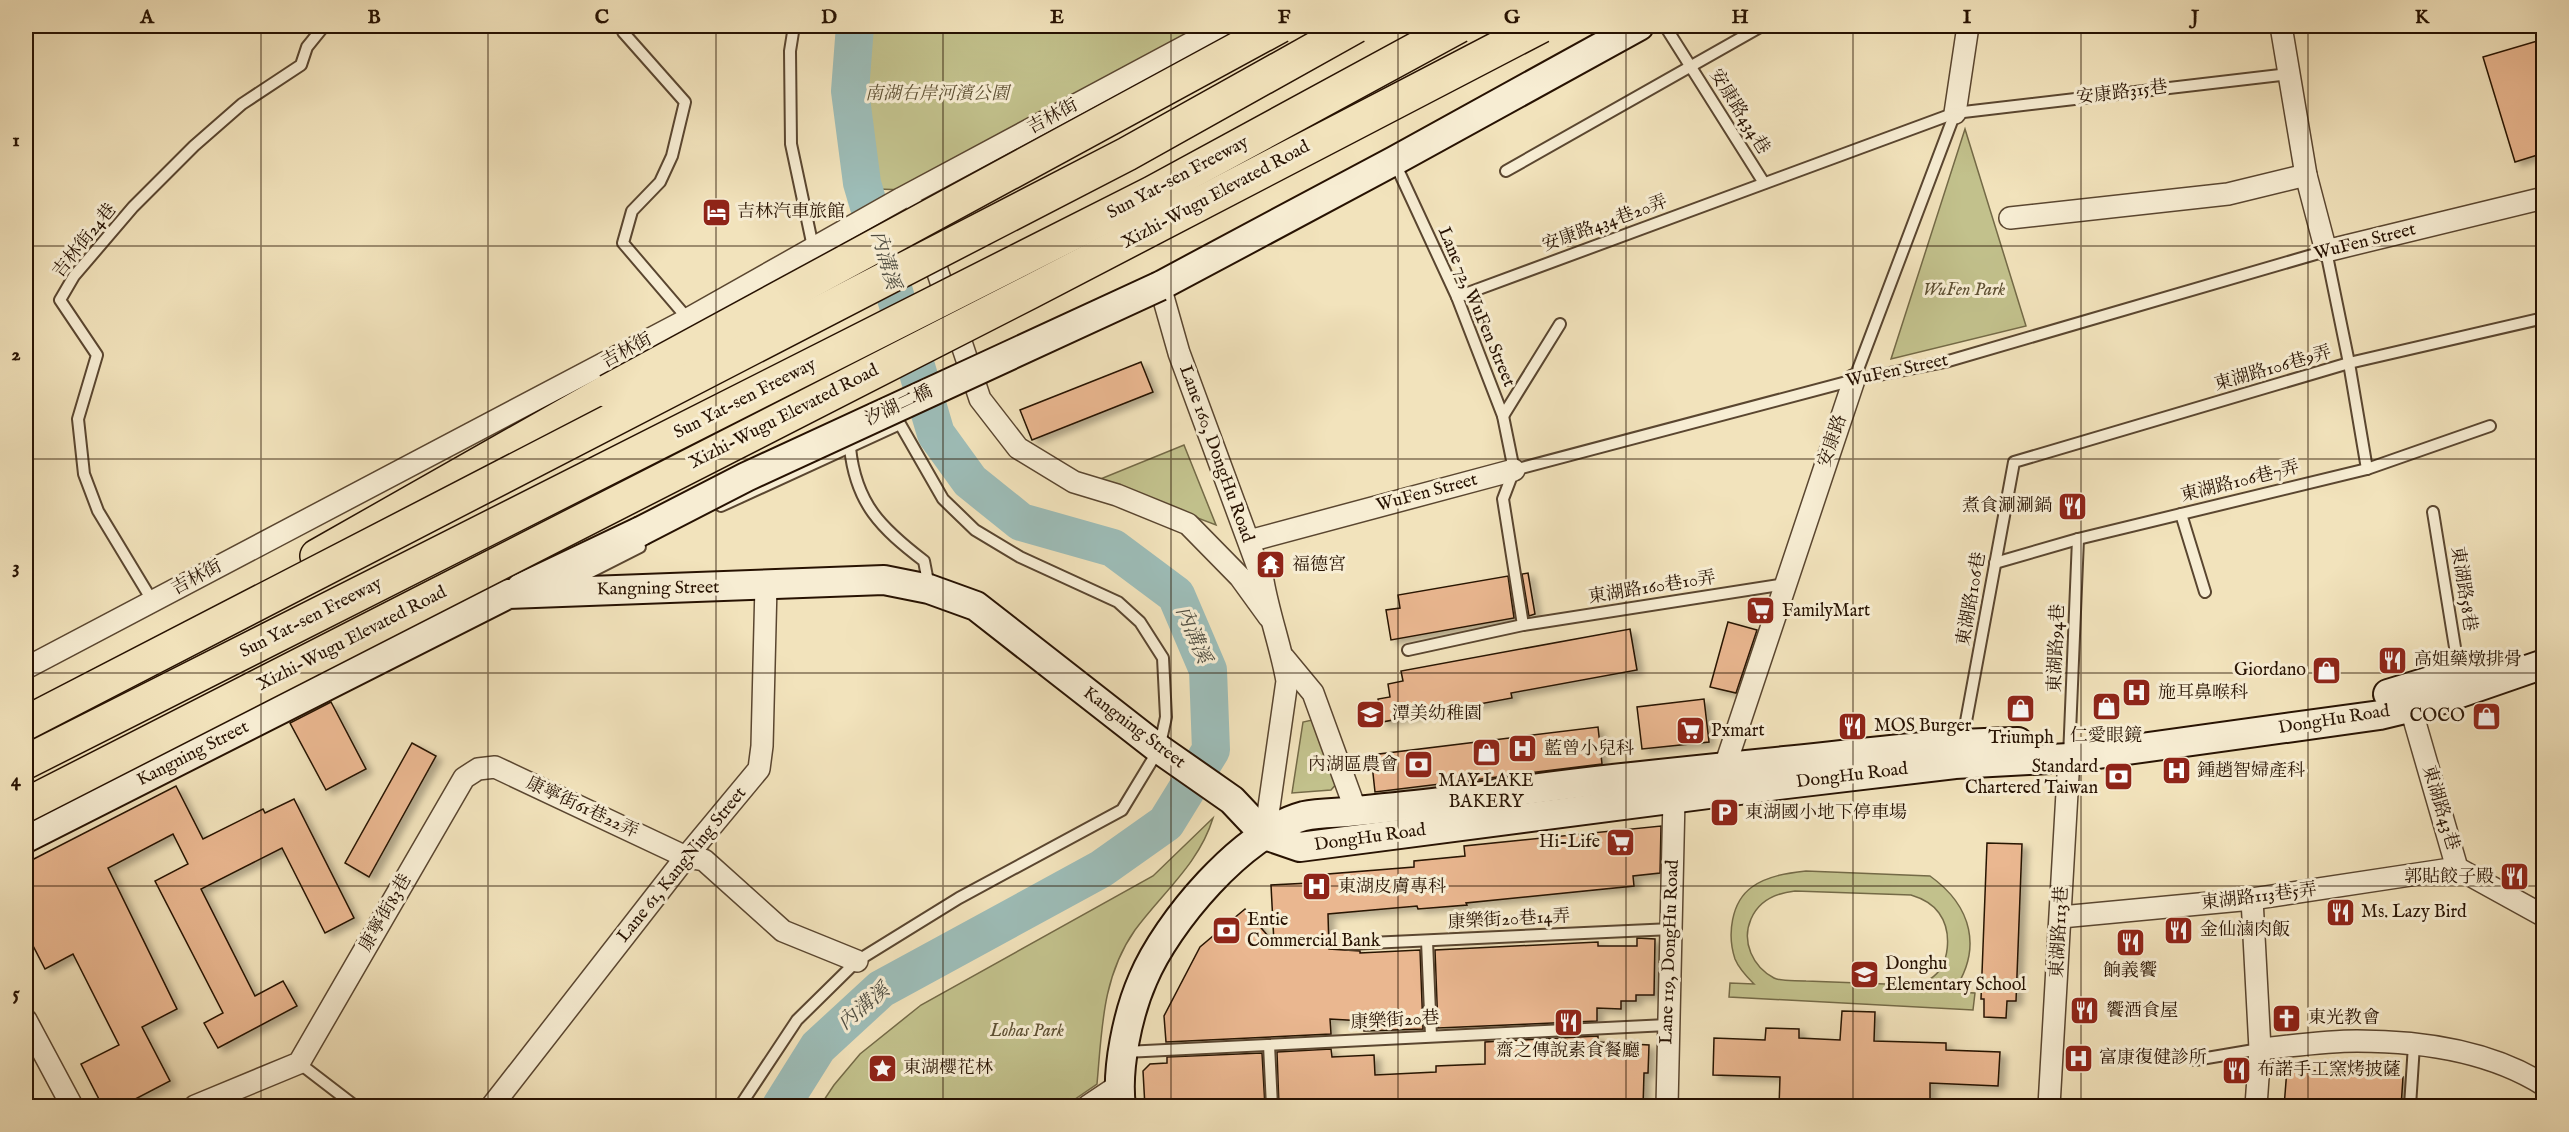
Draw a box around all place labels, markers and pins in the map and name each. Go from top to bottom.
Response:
hotel icon: 吉林汽車旅館 [700,196,732,228]
place label: 吉林汽車旅館 [737,201,845,224]
restaurant icon: 煮食涮涮鍋 [2057,490,2089,522]
place label: 煮食涮涮鍋 [1962,495,2052,518]
temple icon: 福德宮 [1255,549,1287,581]
place label: 福德宮 [1292,554,1346,577]
supermarket icon: FamilyMart [1745,595,1777,627]
place label: FamilyMart [1782,600,1870,623]
restaurant icon: 高姐藥燉排骨 [2377,644,2409,676]
place label: 高姐藥燉排骨 [2414,649,2522,672]
shop icon: Giordano [2311,654,2343,686]
place label: Giordano [2234,659,2306,682]
hospital icon: 施耳鼻喉科 [2121,677,2153,709]
place label: 施耳鼻喉科 [2158,682,2248,705]
shop icon: 仁愛眼鏡 [2090,691,2122,723]
shop icon: Triumph [2005,693,2037,725]
school or university icon: 潭美幼稚園 [1355,698,1387,730]
shop icon: COCO [2470,700,2502,732]
place label: 潭美幼稚園 [1392,703,1482,726]
place label: COCO [2409,705,2465,728]
restaurant icon: MOS Burger [1837,710,1869,742]
supermarket icon: Pxmart [1674,715,1706,747]
place label: MOS Burger [1874,715,1972,738]
place label: Pxmart [1711,720,1765,743]
place label: 仁愛眼鏡 [2070,725,2142,748]
place label: Triumph [1988,727,2054,750]
hospital icon: 藍曾小兒科 [1507,733,1539,765]
shop icon: MAY LAKE BAKERY [1470,736,1502,768]
place label: 藍曾小兒科 [1544,738,1634,761]
bank icon: 內湖區農會 [1403,749,1435,781]
place label: 內湖區農會 [1308,754,1398,777]
hospital icon: 鍾趙智婦產科 [2160,755,2192,787]
place label: Standard Chartered Taiwan [1965,756,2098,800]
place label: 鍾趙智婦產科 [2197,760,2305,783]
bank icon: Standard Chartered Taiwan [2103,761,2135,793]
place label: MAY LAKE BAKERY [1438,770,1534,814]
parking icon: 東湖國小地下停車場 [1708,797,1740,829]
place label: 東湖國小地下停車場 [1745,802,1907,825]
supermarket icon: Hi-Life [1605,826,1637,858]
place label: Hi-Life [1539,831,1600,854]
restaurant icon: 郭貼餃子殿 [2499,861,2531,893]
place label: 郭貼餃子殿 [2404,866,2494,889]
hospital icon: 東湖皮膚專科 [1301,871,1333,903]
place label: 東湖皮膚專科 [1338,876,1446,899]
restaurant icon: Ms. Lazy Bird [2324,896,2356,928]
place label: Ms. Lazy Bird [2361,901,2467,924]
place label: Entie Commercial Bank [1247,909,1381,953]
bank icon: Entie Commercial Bank [1210,914,1242,946]
restaurant icon: 金仙滷肉飯 [2163,914,2195,946]
place label: 金仙滷肉飯 [2200,919,2290,942]
restaurant icon: 餉義饗 [2114,926,2146,958]
place label: Donghu Elementary School [1885,953,2026,997]
school or university icon: Donghu Elementary School [1848,958,1880,990]
place label: 餉義饗 [2103,960,2157,983]
restaurant icon: 饗酒食屋 [2069,995,2101,1027]
place label: 饗酒食屋 [2106,1000,2178,1023]
church icon: 東光教會 [2271,1002,2303,1034]
restaurant icon: 齋之傳說素食餐廳 [1552,1006,1584,1038]
place label: 東光教會 [2308,1007,2380,1030]
place label: 齋之傳說素食餐廳 [1496,1040,1640,1063]
hospital icon: 富康復健診所 [2062,1042,2094,1074]
place label: 富康復健診所 [2099,1047,2207,1070]
place icon: 東湖櫻花林 [866,1052,898,1084]
restaurant icon: 布諾手工窯烤披薩 [2220,1054,2252,1086]
place label: 東湖櫻花林 [903,1057,993,1080]
place label: 布諾手工窯烤披薩 [2257,1059,2401,1082]

